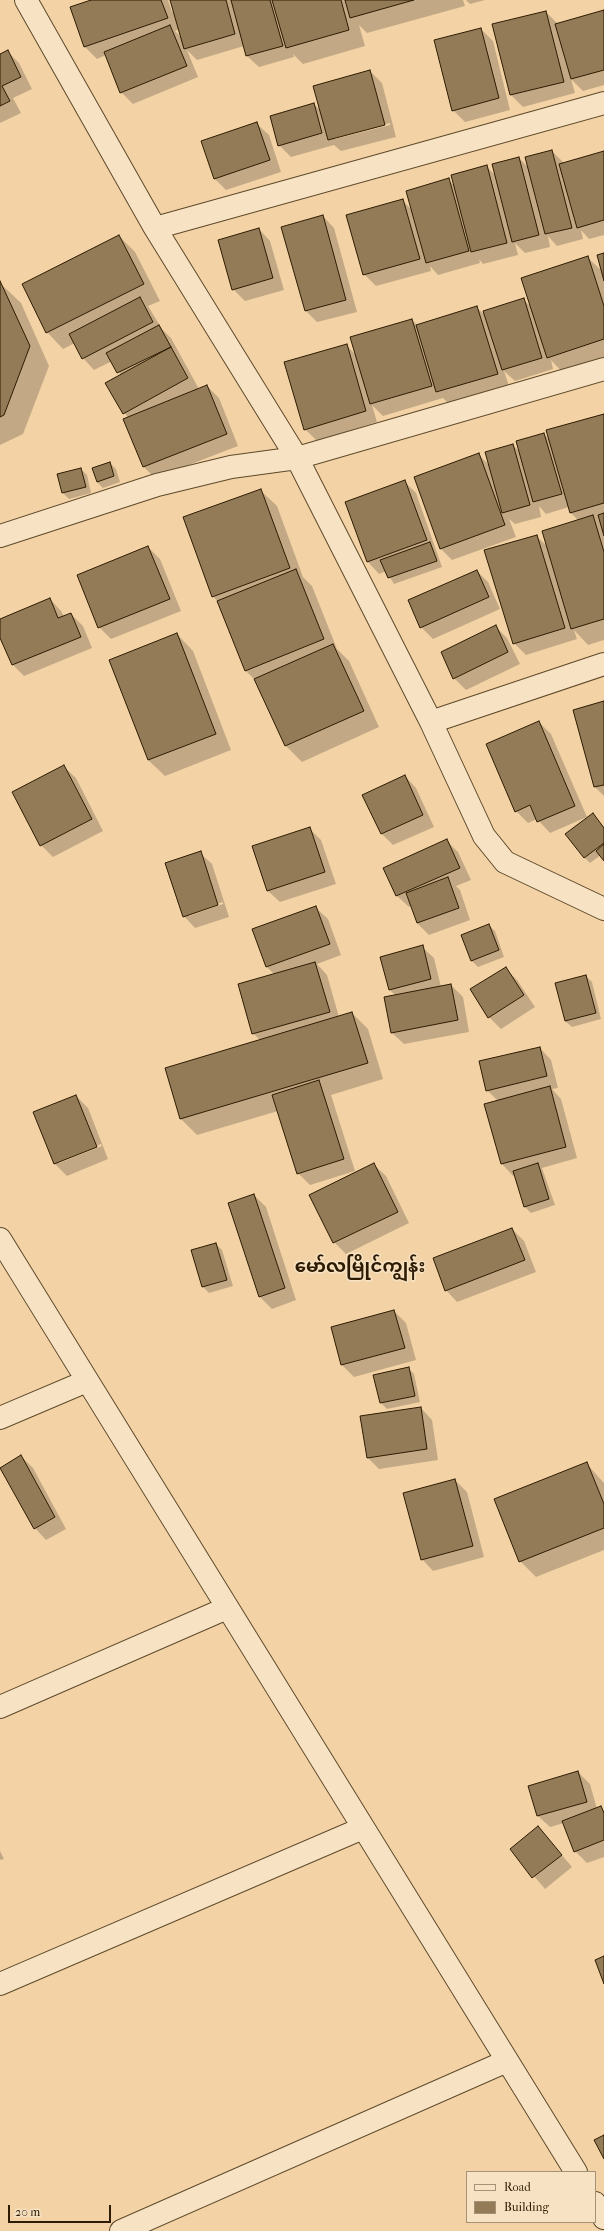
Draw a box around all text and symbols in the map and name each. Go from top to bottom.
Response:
district label: မော်လမြိုင်ကျွန်း [295,1257,425,1279]
legend [466,2171,596,2223]
text: Road [504,2180,531,2194]
scale bar [10,2197,113,2223]
text: Building [504,2200,549,2214]
text: 20 m [15,2205,40,2219]

